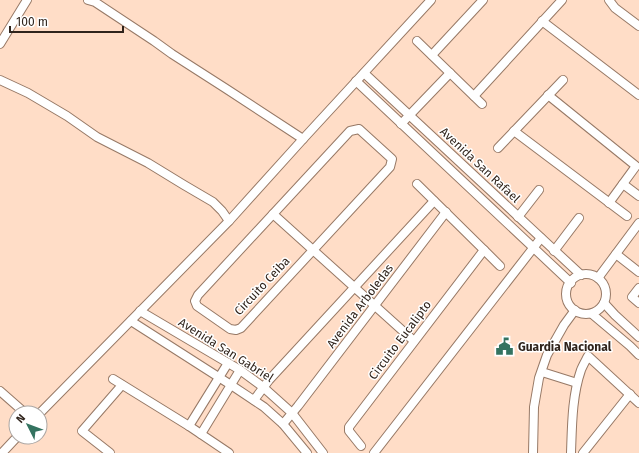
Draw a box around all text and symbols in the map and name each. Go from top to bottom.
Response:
scale bar [10,8,123,34]
text: 100 m [16,15,48,29]
street label: Avenida San Rafael [437,124,523,206]
street label: Circuito Ceiba [231,254,293,318]
street label: Avenida Arboledas [324,261,396,351]
street label: Circuito Eucalipto [366,298,434,382]
street label: Avenida San Gabriel [176,315,276,385]
public building icon: Guardia Nacional [495,337,515,357]
place label: Guardia Nacional [518,340,612,354]
north arrow [8,405,48,445]
text: N [14,412,28,426]

